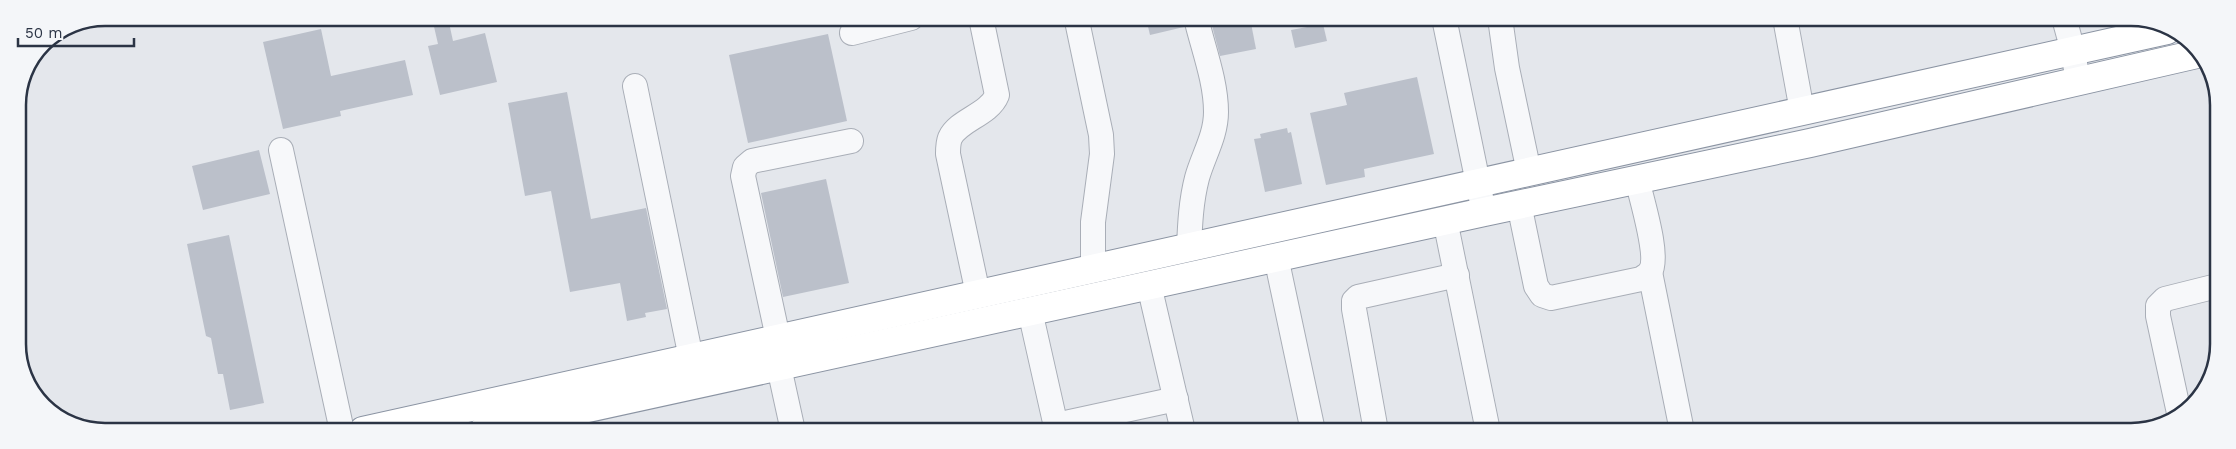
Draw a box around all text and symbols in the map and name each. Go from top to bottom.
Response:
scale bar [18,15,134,47]
text: 50 m [25,24,62,42]

